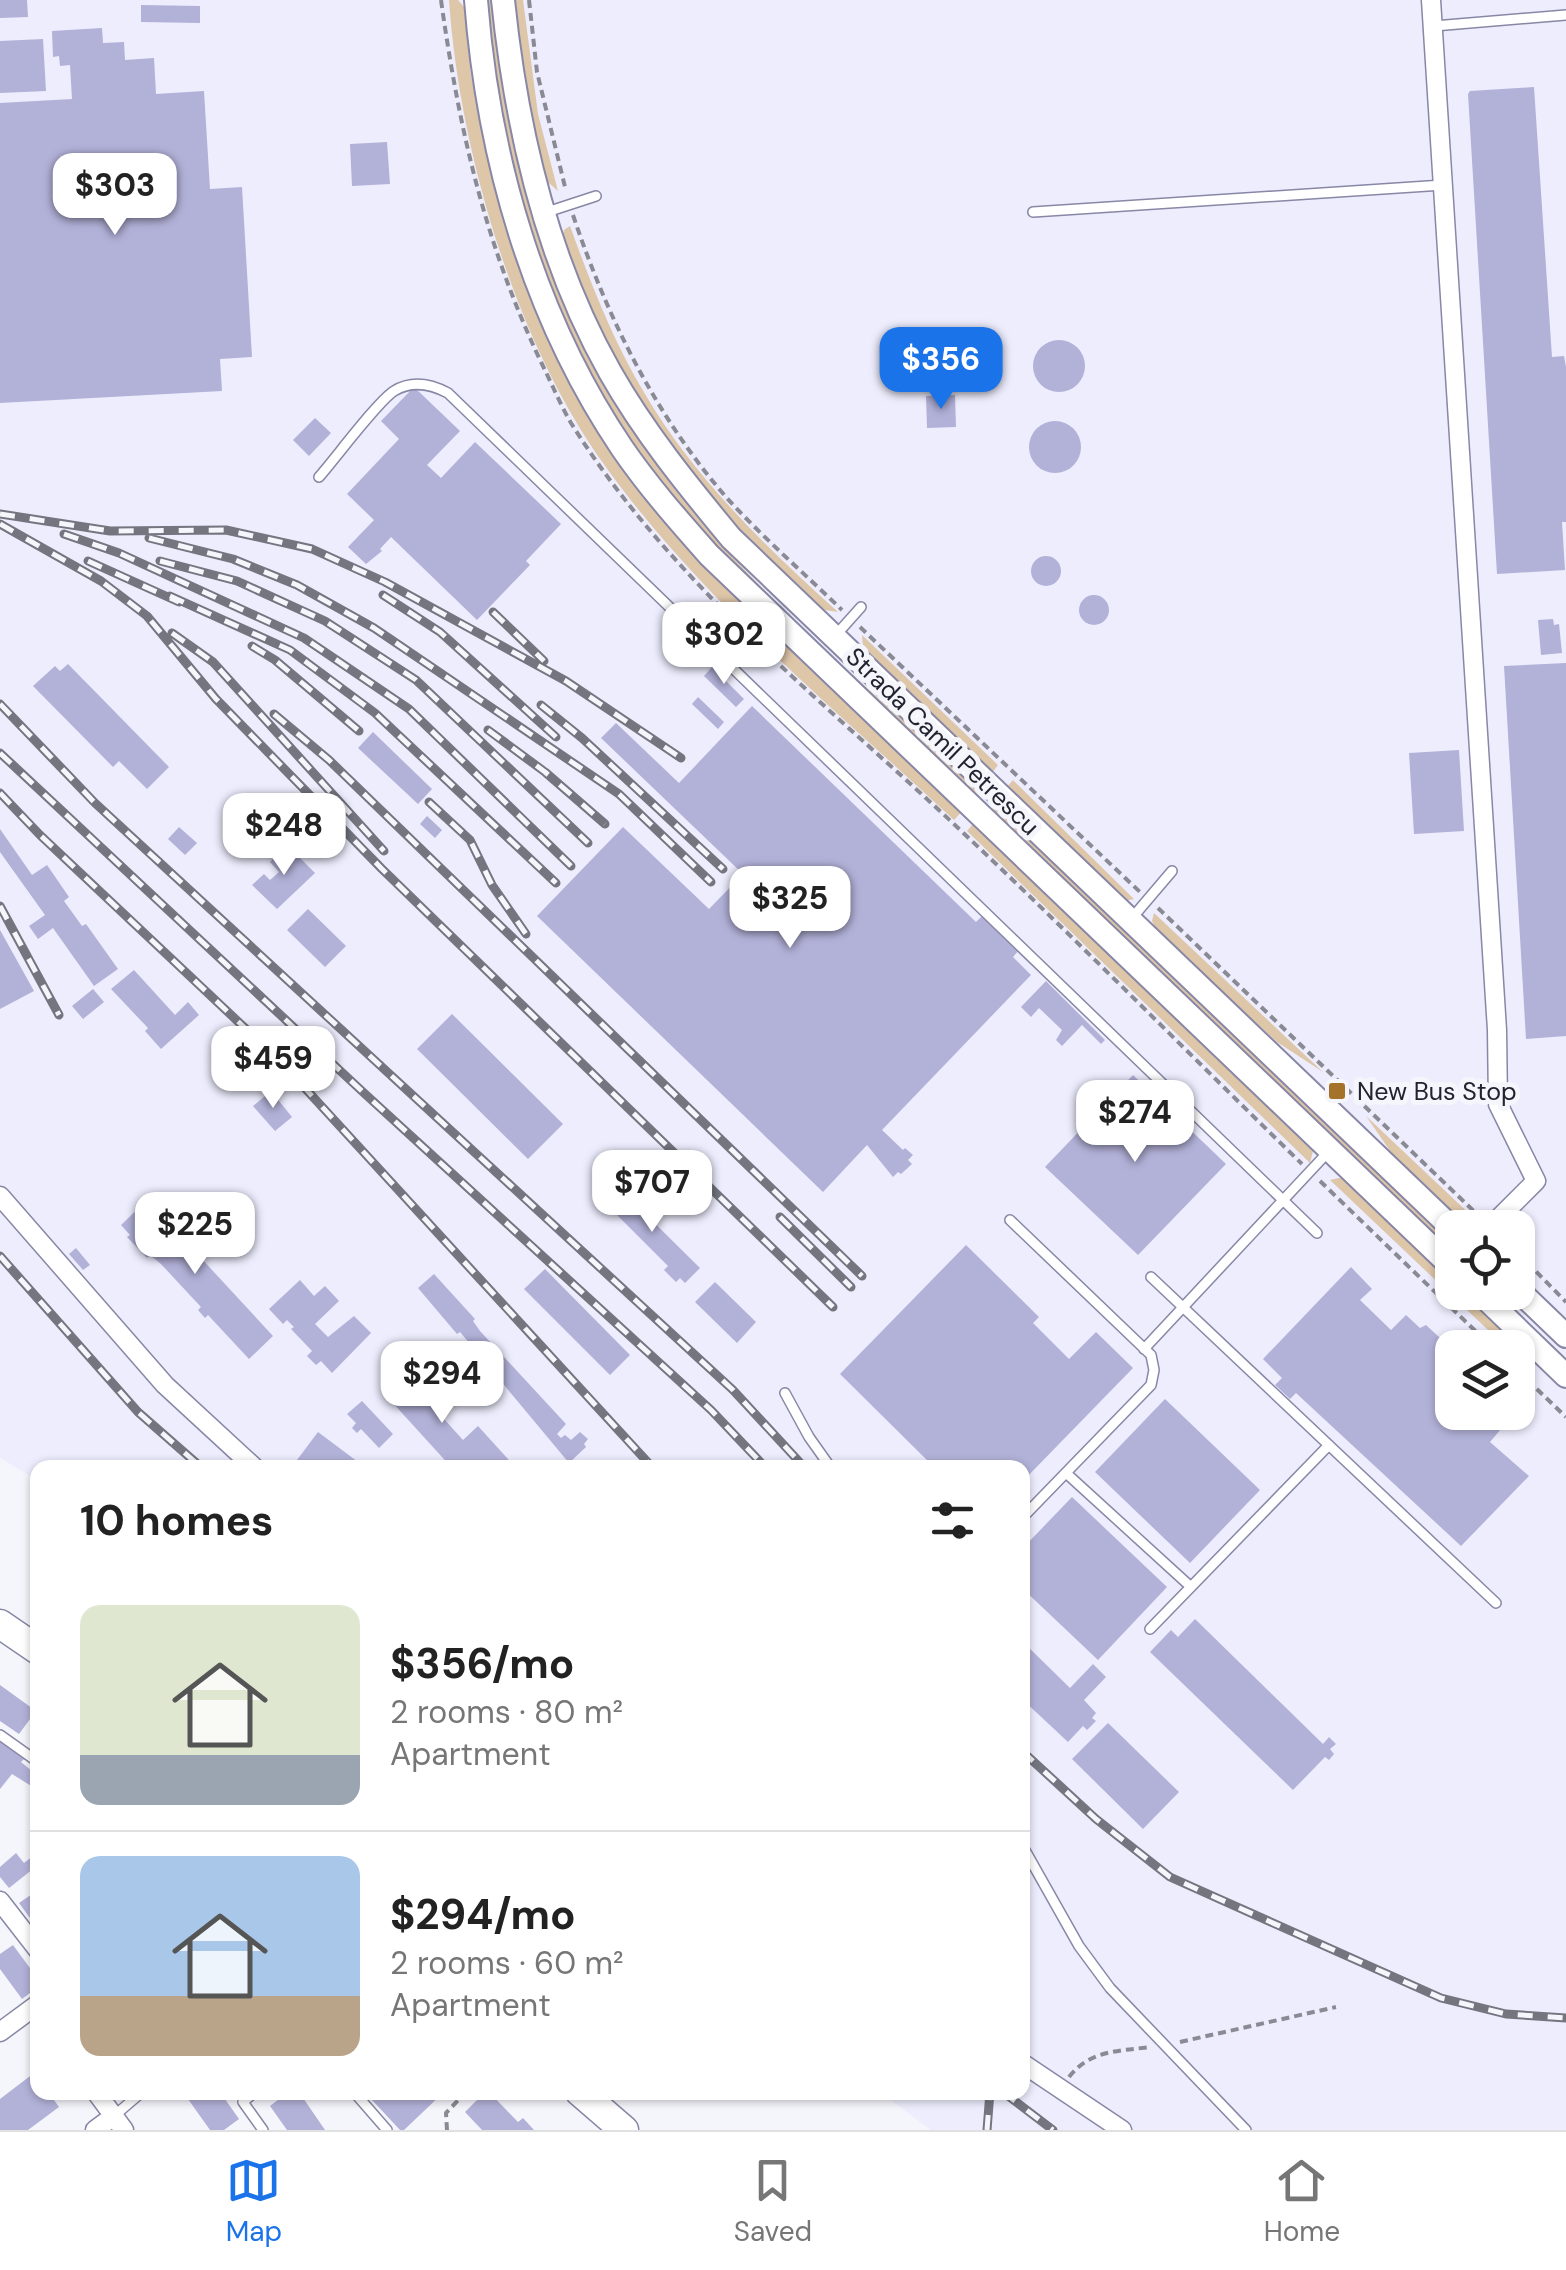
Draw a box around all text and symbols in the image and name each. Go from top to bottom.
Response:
pin: $303 [56,153,174,238]
text: $303 [75,164,155,206]
pin: $356 [882,327,1000,412]
text: $356 [902,338,980,380]
pin: $302 [665,602,783,687]
text: $302 [684,613,764,655]
street label: Strada Camil Petrescu [839,640,1046,842]
pin: $248 [225,793,343,878]
text: $248 [245,804,323,846]
pin: $325 [731,866,849,951]
text: $325 [752,877,829,919]
pin: $459 [214,1026,332,1111]
text: $459 [233,1037,313,1079]
place label: New Bus Stop [1357,1075,1517,1108]
pin: $274 [1076,1080,1194,1165]
marker: New Bus Stop [1326,1080,1348,1102]
text: $274 [1098,1091,1172,1133]
pin: $707 [593,1150,711,1235]
text: $707 [614,1161,690,1203]
pin: $225 [136,1192,254,1277]
text: $225 [157,1203,233,1245]
map controls [1435,1210,1535,1430]
button: locate [1435,1210,1535,1310]
button: layers [1435,1330,1535,1430]
pin: $294 [383,1341,501,1426]
text: $294 [403,1352,481,1394]
text: 10 homes [80,1493,273,1548]
icon: filters [925,1493,980,1548]
text: $356/mo [390,1636,574,1691]
icon: home [160,1645,280,1765]
text: 2 rooms · 80 m² [390,1691,623,1733]
text: Apartment [390,1733,551,1775]
text: $294/mo [390,1887,576,1942]
icon: home [160,1896,280,2016]
text: 2 rooms · 60 m² [390,1942,624,1984]
text: Apartment [390,1984,551,2026]
tab: Map [226,2153,282,2250]
tab: Saved [734,2153,812,2250]
tab: Home [1264,2153,1340,2250]

